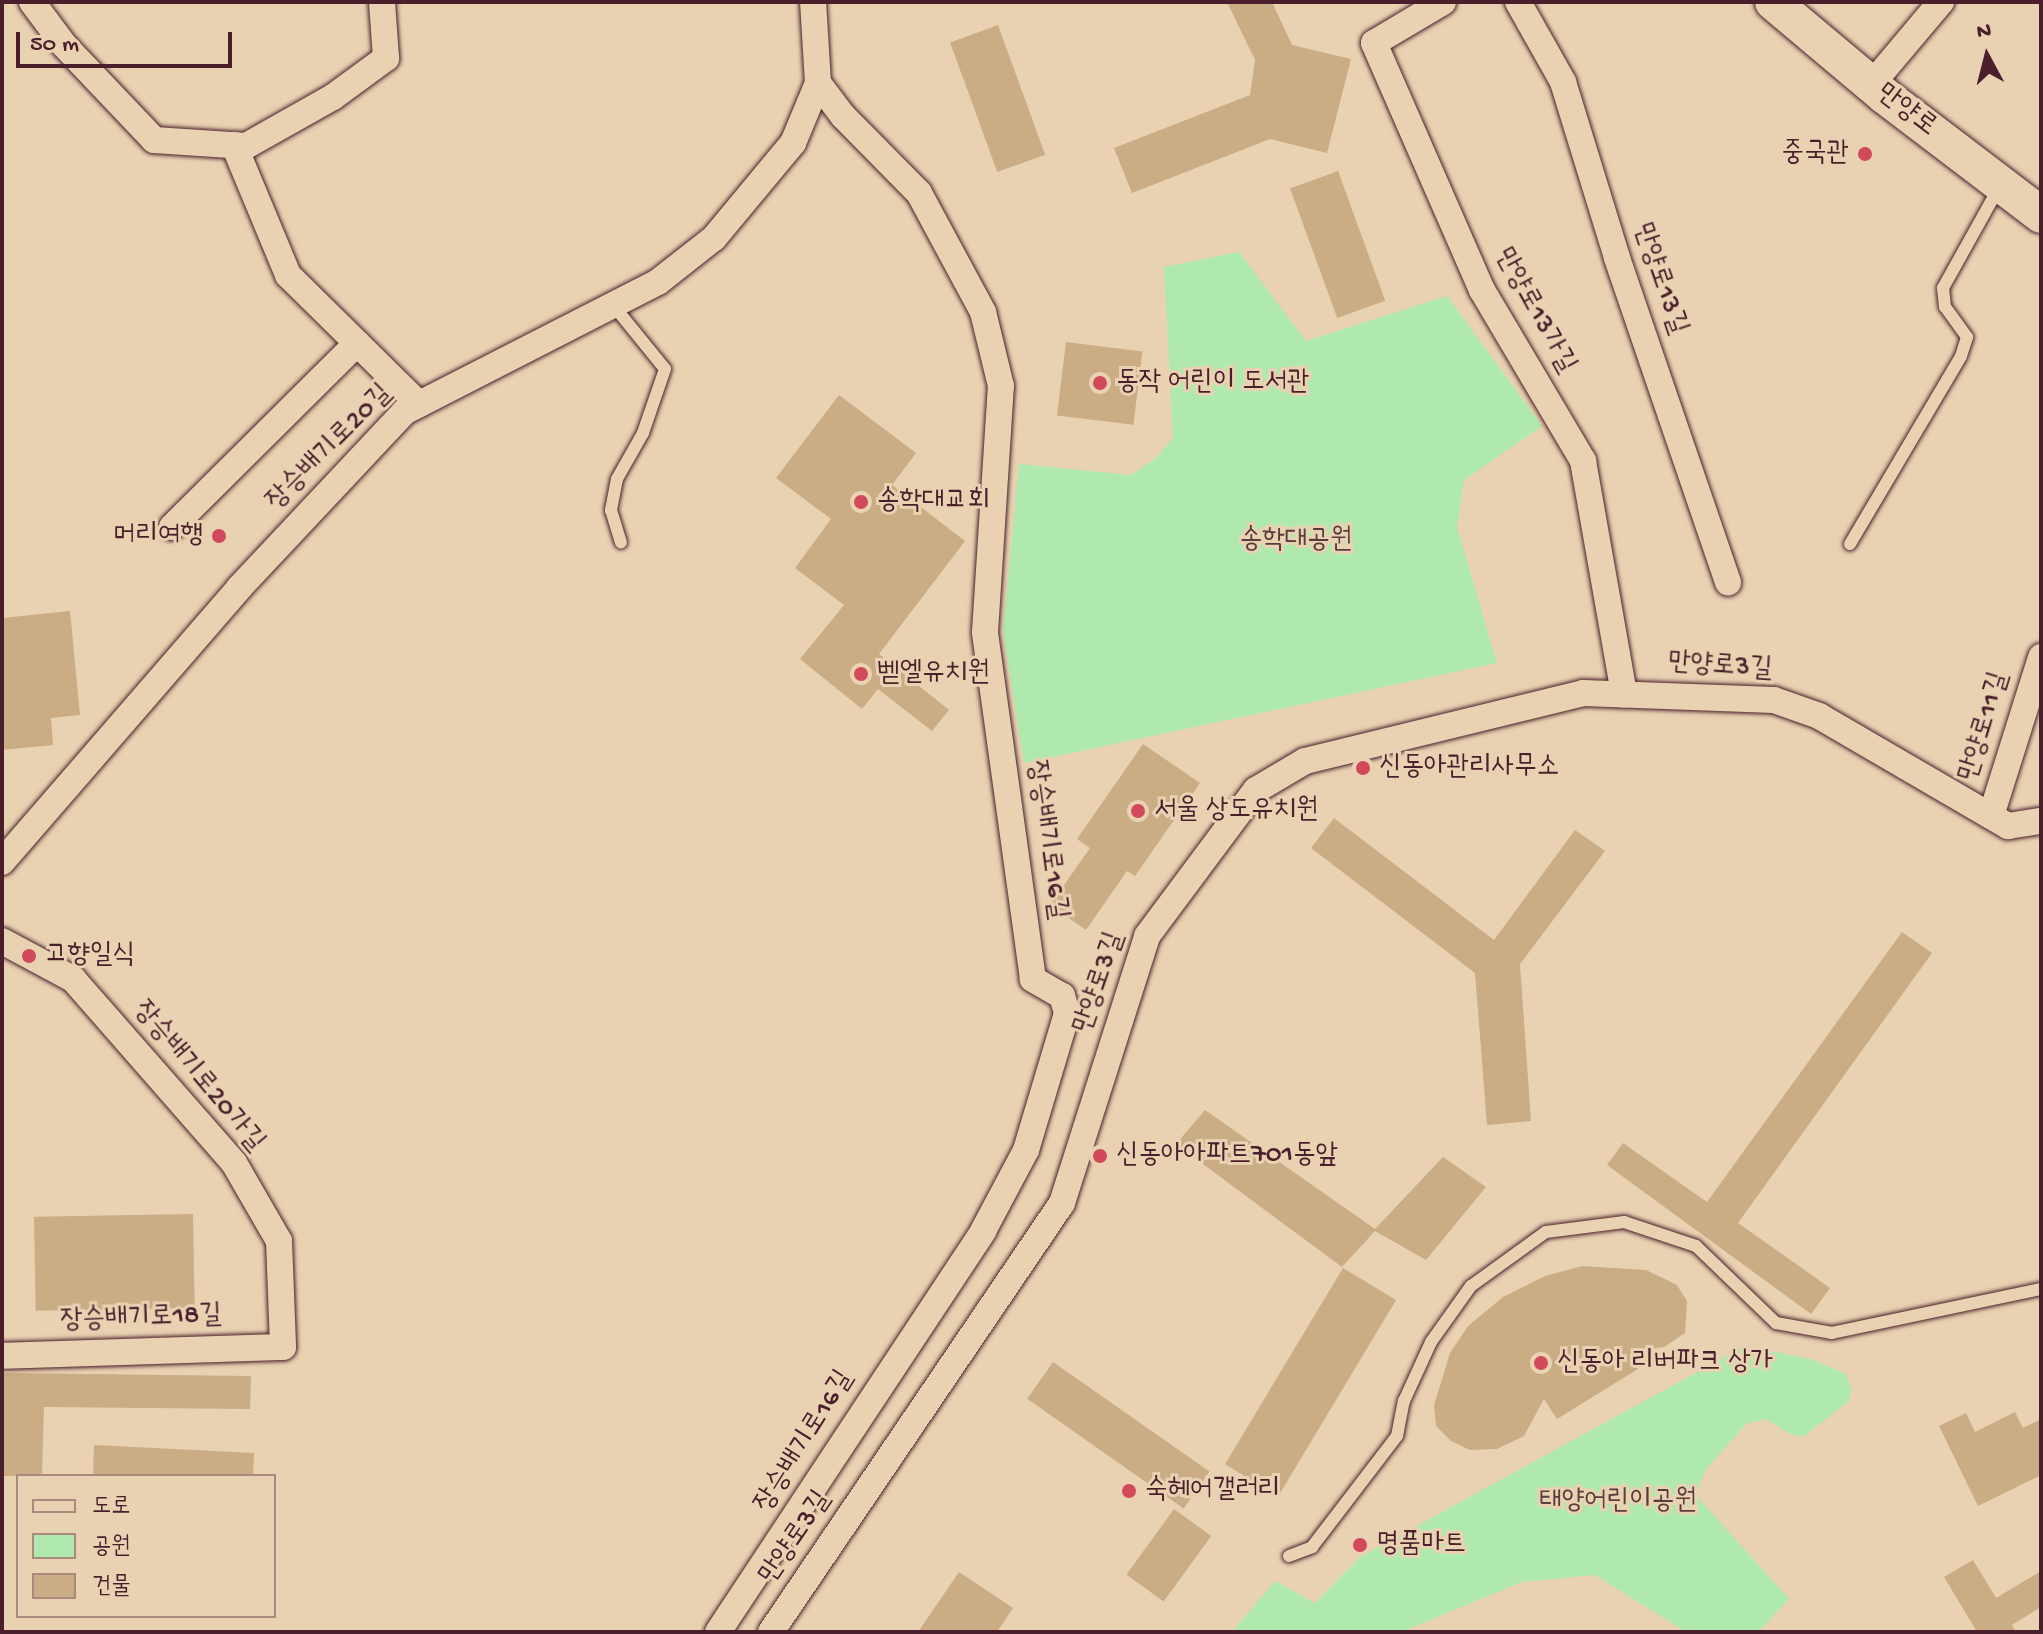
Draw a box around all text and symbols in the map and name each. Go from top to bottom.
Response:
scale bar [20,16,236,66]
north arrow [1947,16,2027,96]
text: N [1975,18,1993,46]
text: 50 m [30,31,79,60]
street label: 만양로 [1869,77,1943,145]
place label: 중국관 [1781,137,1849,171]
marker: 중국관 [1856,145,1874,163]
street label: 만양로13길 [1624,219,1694,339]
street label: 만양로13가길 [1486,242,1582,380]
place label: 동작 어린이 도서관 [1116,366,1310,400]
marker: 동작 어린이 도서관 [1091,374,1109,392]
street label: 장승배기로20길 [260,378,400,518]
place label: 송학대교회 [877,485,990,519]
marker: 송학대교회 [852,493,870,511]
place label: 머리여행 [113,519,203,553]
park label: 송학대공원 [1240,524,1352,558]
marker: 머리여행 [210,527,228,545]
street label: 만양로3길 [1667,647,1773,687]
place label: 벧엘유치원 [877,657,990,691]
marker: 벧엘유치원 [852,665,870,683]
street label: 만양로11길 [1952,668,2018,786]
place label: 신동아관리사무소 [1379,751,1559,785]
street label: 장승배기로16길 [1018,758,1074,922]
marker: 신동아관리사무소 [1354,759,1372,777]
place label: 서울 상도유치원 [1154,794,1318,828]
marker: 서울 상도유치원 [1129,802,1147,820]
street label: 만양로3길 [1067,928,1133,1038]
place label: 고향일식 [45,939,135,973]
marker: 고향일식 [20,947,38,965]
street label: 장승배기로20가길 [125,994,271,1160]
place label: 신동아아파트701동앞 [1116,1139,1338,1173]
marker: 신동아아파트701동앞 [1091,1147,1109,1165]
street label: 장승배기로18길 [60,1299,222,1339]
place label: 신동아 리버파크 상가 [1557,1346,1773,1380]
marker: 신동아 리버파크 상가 [1532,1354,1550,1372]
street label: 장승배기로16길 [748,1365,862,1519]
legend [16,1474,276,1618]
place label: 숙헤어갤러리 [1145,1474,1280,1508]
marker: 숙헤어갤러리 [1120,1482,1138,1500]
street label: 만양로3길 [753,1485,839,1591]
park label: 태양어린이공원 [1539,1485,1697,1519]
text: 도로 [92,1493,131,1522]
place label: 명품마트 [1376,1528,1466,1562]
text: 공원 [92,1533,131,1562]
marker: 명품마트 [1351,1536,1369,1554]
text: 건물 [92,1573,131,1602]

